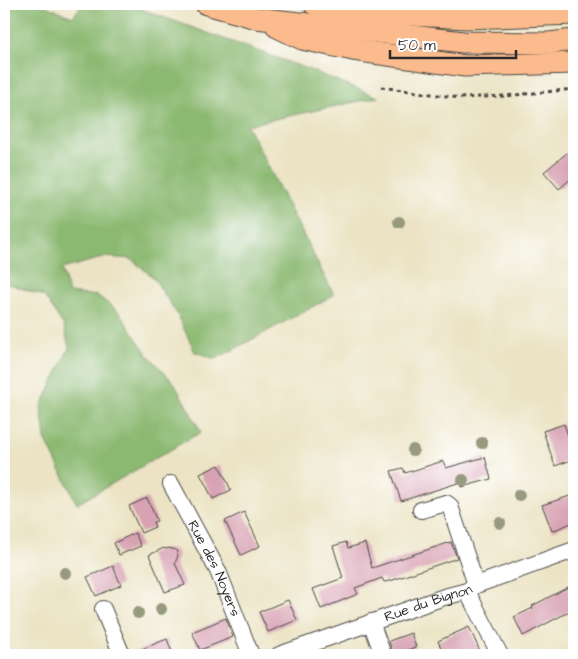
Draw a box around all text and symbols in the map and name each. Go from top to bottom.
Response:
scale bar [390,28,517,60]
text: 50 m [398,35,436,56]
street label: Rue des Noyers [183,517,245,620]
street label: Rue du Bignon [382,580,477,627]

